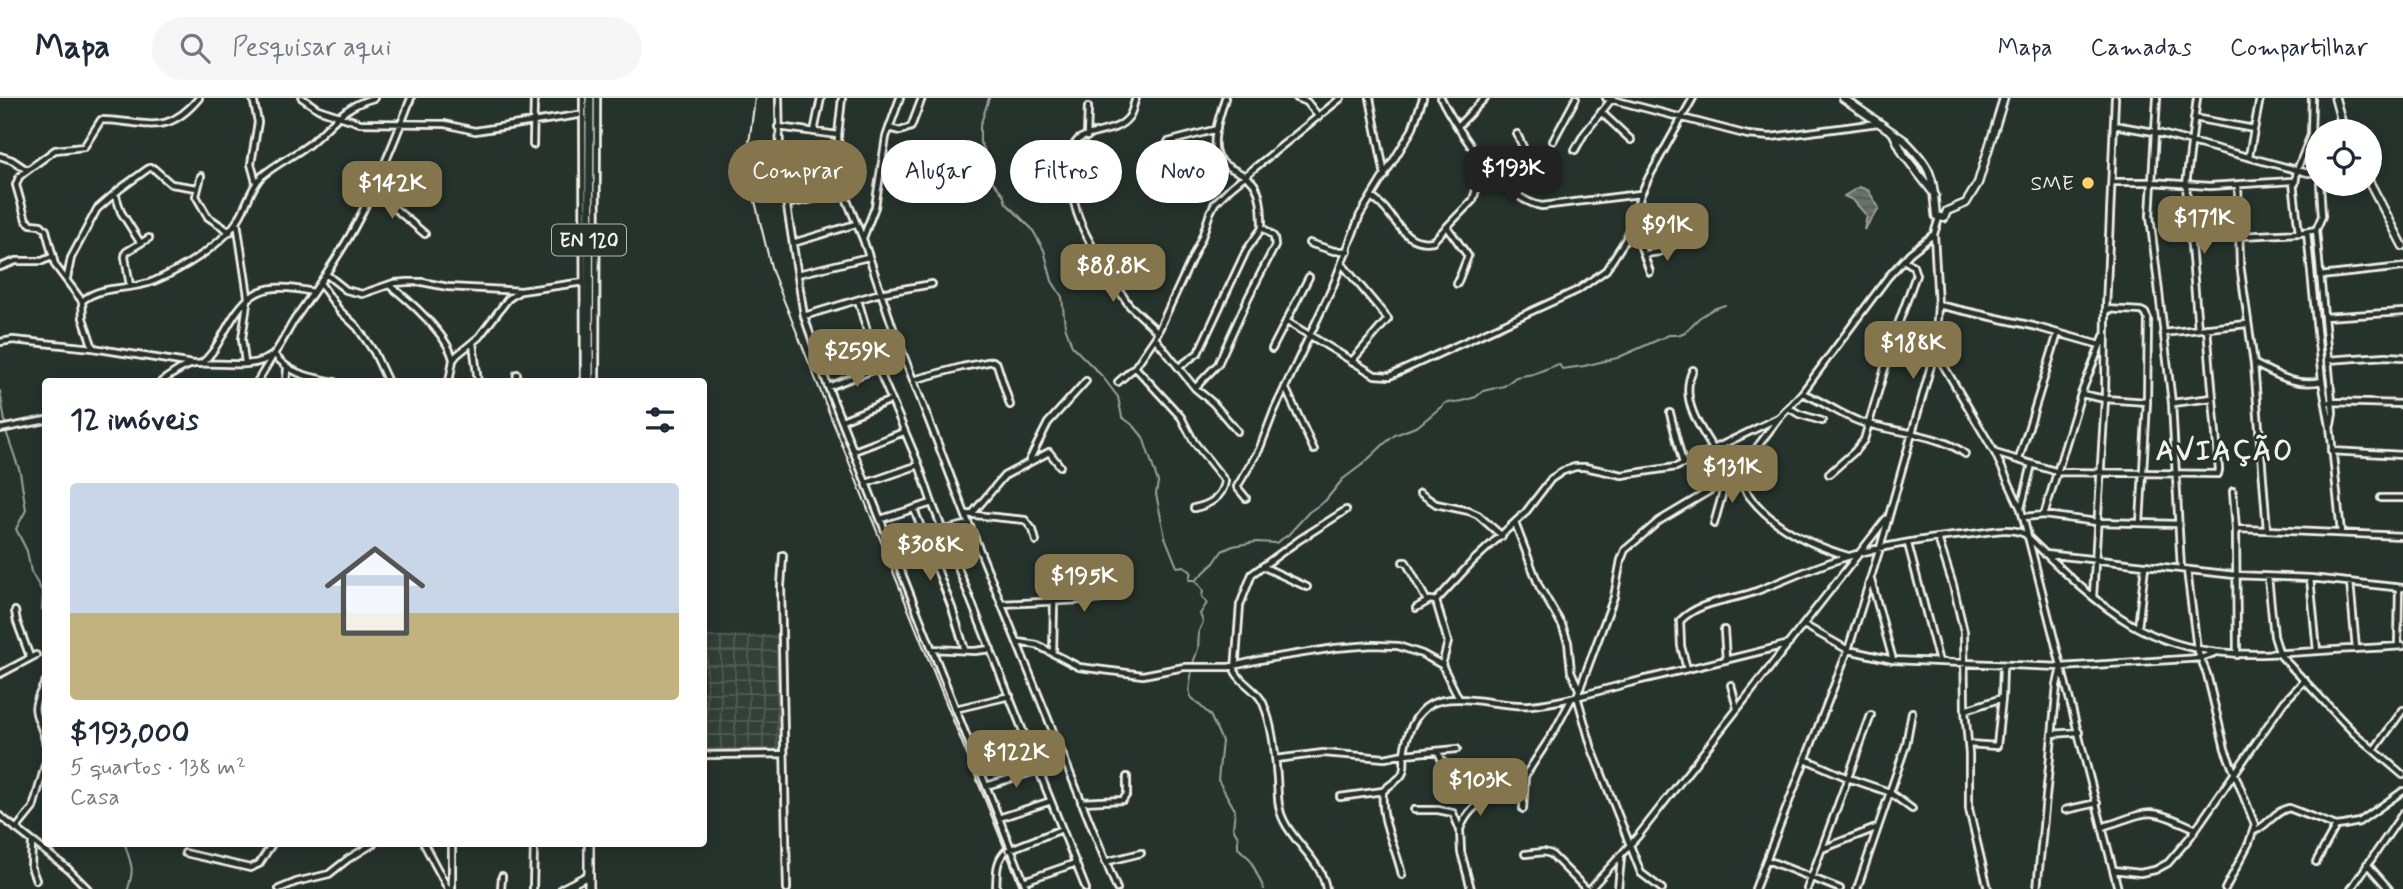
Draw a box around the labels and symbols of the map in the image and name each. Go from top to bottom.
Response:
pin: $193K [1464,146,1562,206]
pin: $142K [343,162,441,221]
place label: SME [2031,170,2074,198]
marker: SME [2080,175,2096,191]
pin: $171K [2155,197,2253,256]
pin: $91K [1626,204,1708,263]
road number: EN 120 [552,224,626,256]
pin: $88.8K [1056,244,1170,304]
pin: $188K [1864,322,1962,381]
pin: $259K [808,330,906,389]
district label: AVIAÇÃO [2156,434,2294,471]
pin: $131K [1683,446,1781,505]
pin: $308K [881,524,979,583]
pin: $195K [1035,554,1133,614]
pin: $122K [967,730,1065,790]
pin: $103K [1431,758,1529,818]

